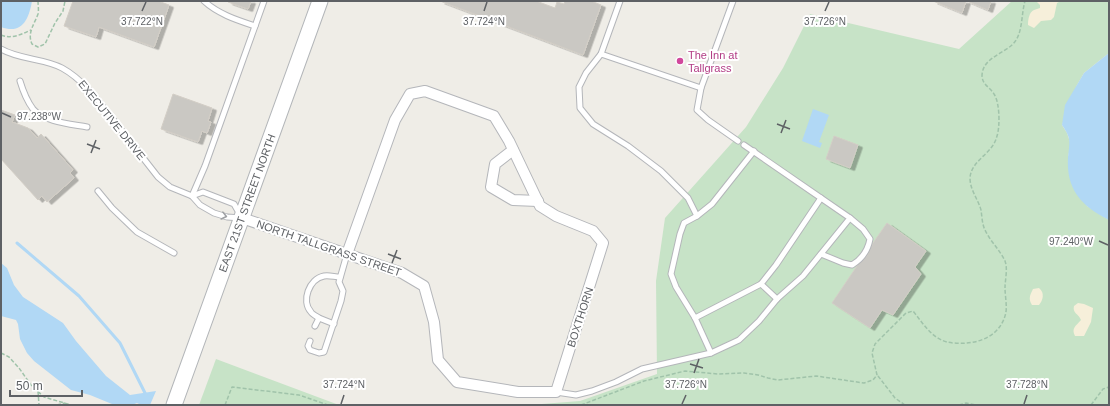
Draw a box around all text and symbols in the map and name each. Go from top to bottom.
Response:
text: 37.722°N [121,16,163,27]
text: 37.724°N [463,16,505,27]
text: 37.726°N [804,16,846,27]
place label: The Inn at Tallgrass [688,49,738,74]
marker: The Inn at Tallgrass [675,56,685,66]
street label: EXECUTIVE DRIVE [76,78,148,162]
text: 97.238°W [17,111,62,122]
street label: EAST 21ST STREET NORTH [216,132,278,274]
one-way arrow [221,211,228,219]
street label: NORTH TALLGRASS STREET [255,218,403,279]
text: 97.240°W [1049,236,1094,247]
street label: BOXTHORN [565,285,595,349]
scale bar [10,372,82,398]
text: 50 m [16,379,43,393]
text: 37.724°N [323,379,365,390]
text: 37.726°N [665,379,707,390]
text: 37.728°N [1006,379,1048,390]

